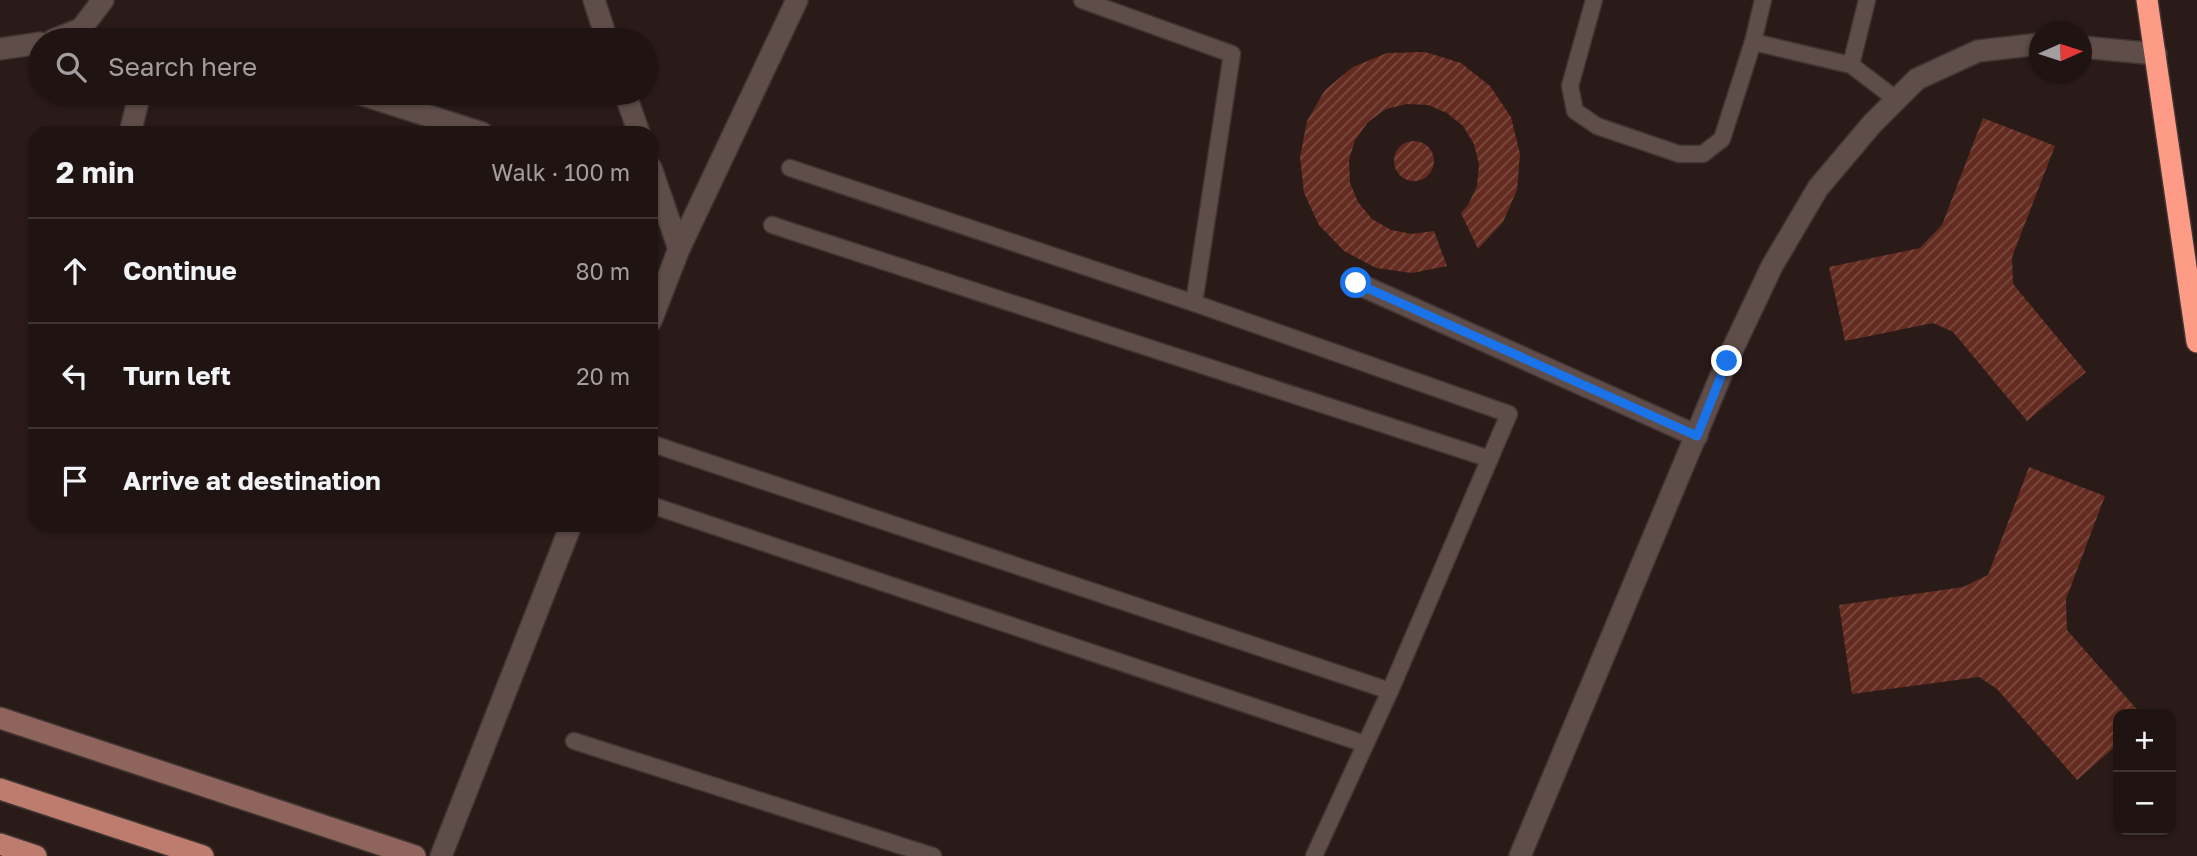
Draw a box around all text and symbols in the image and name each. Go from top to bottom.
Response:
north arrow [2029,21,2092,84]
search box [28,28,658,105]
icon: search [52,48,90,86]
text: Search here [108,51,257,82]
text: 2 min [56,154,134,190]
text: Walk · 100 m [491,158,630,186]
icon: ahead [56,252,94,290]
text: Continue [123,255,237,286]
text: 80 m [576,257,630,285]
route start [1340,267,1371,298]
route end [1711,345,1742,376]
icon: left [56,357,94,395]
text: Turn left [123,360,231,391]
text: 20 m [576,362,630,390]
icon: arrive [56,462,94,500]
text: Arrive at destination [123,465,381,496]
map controls [2113,709,2176,835]
button: + [2113,709,2176,772]
button: − [2113,772,2176,835]

